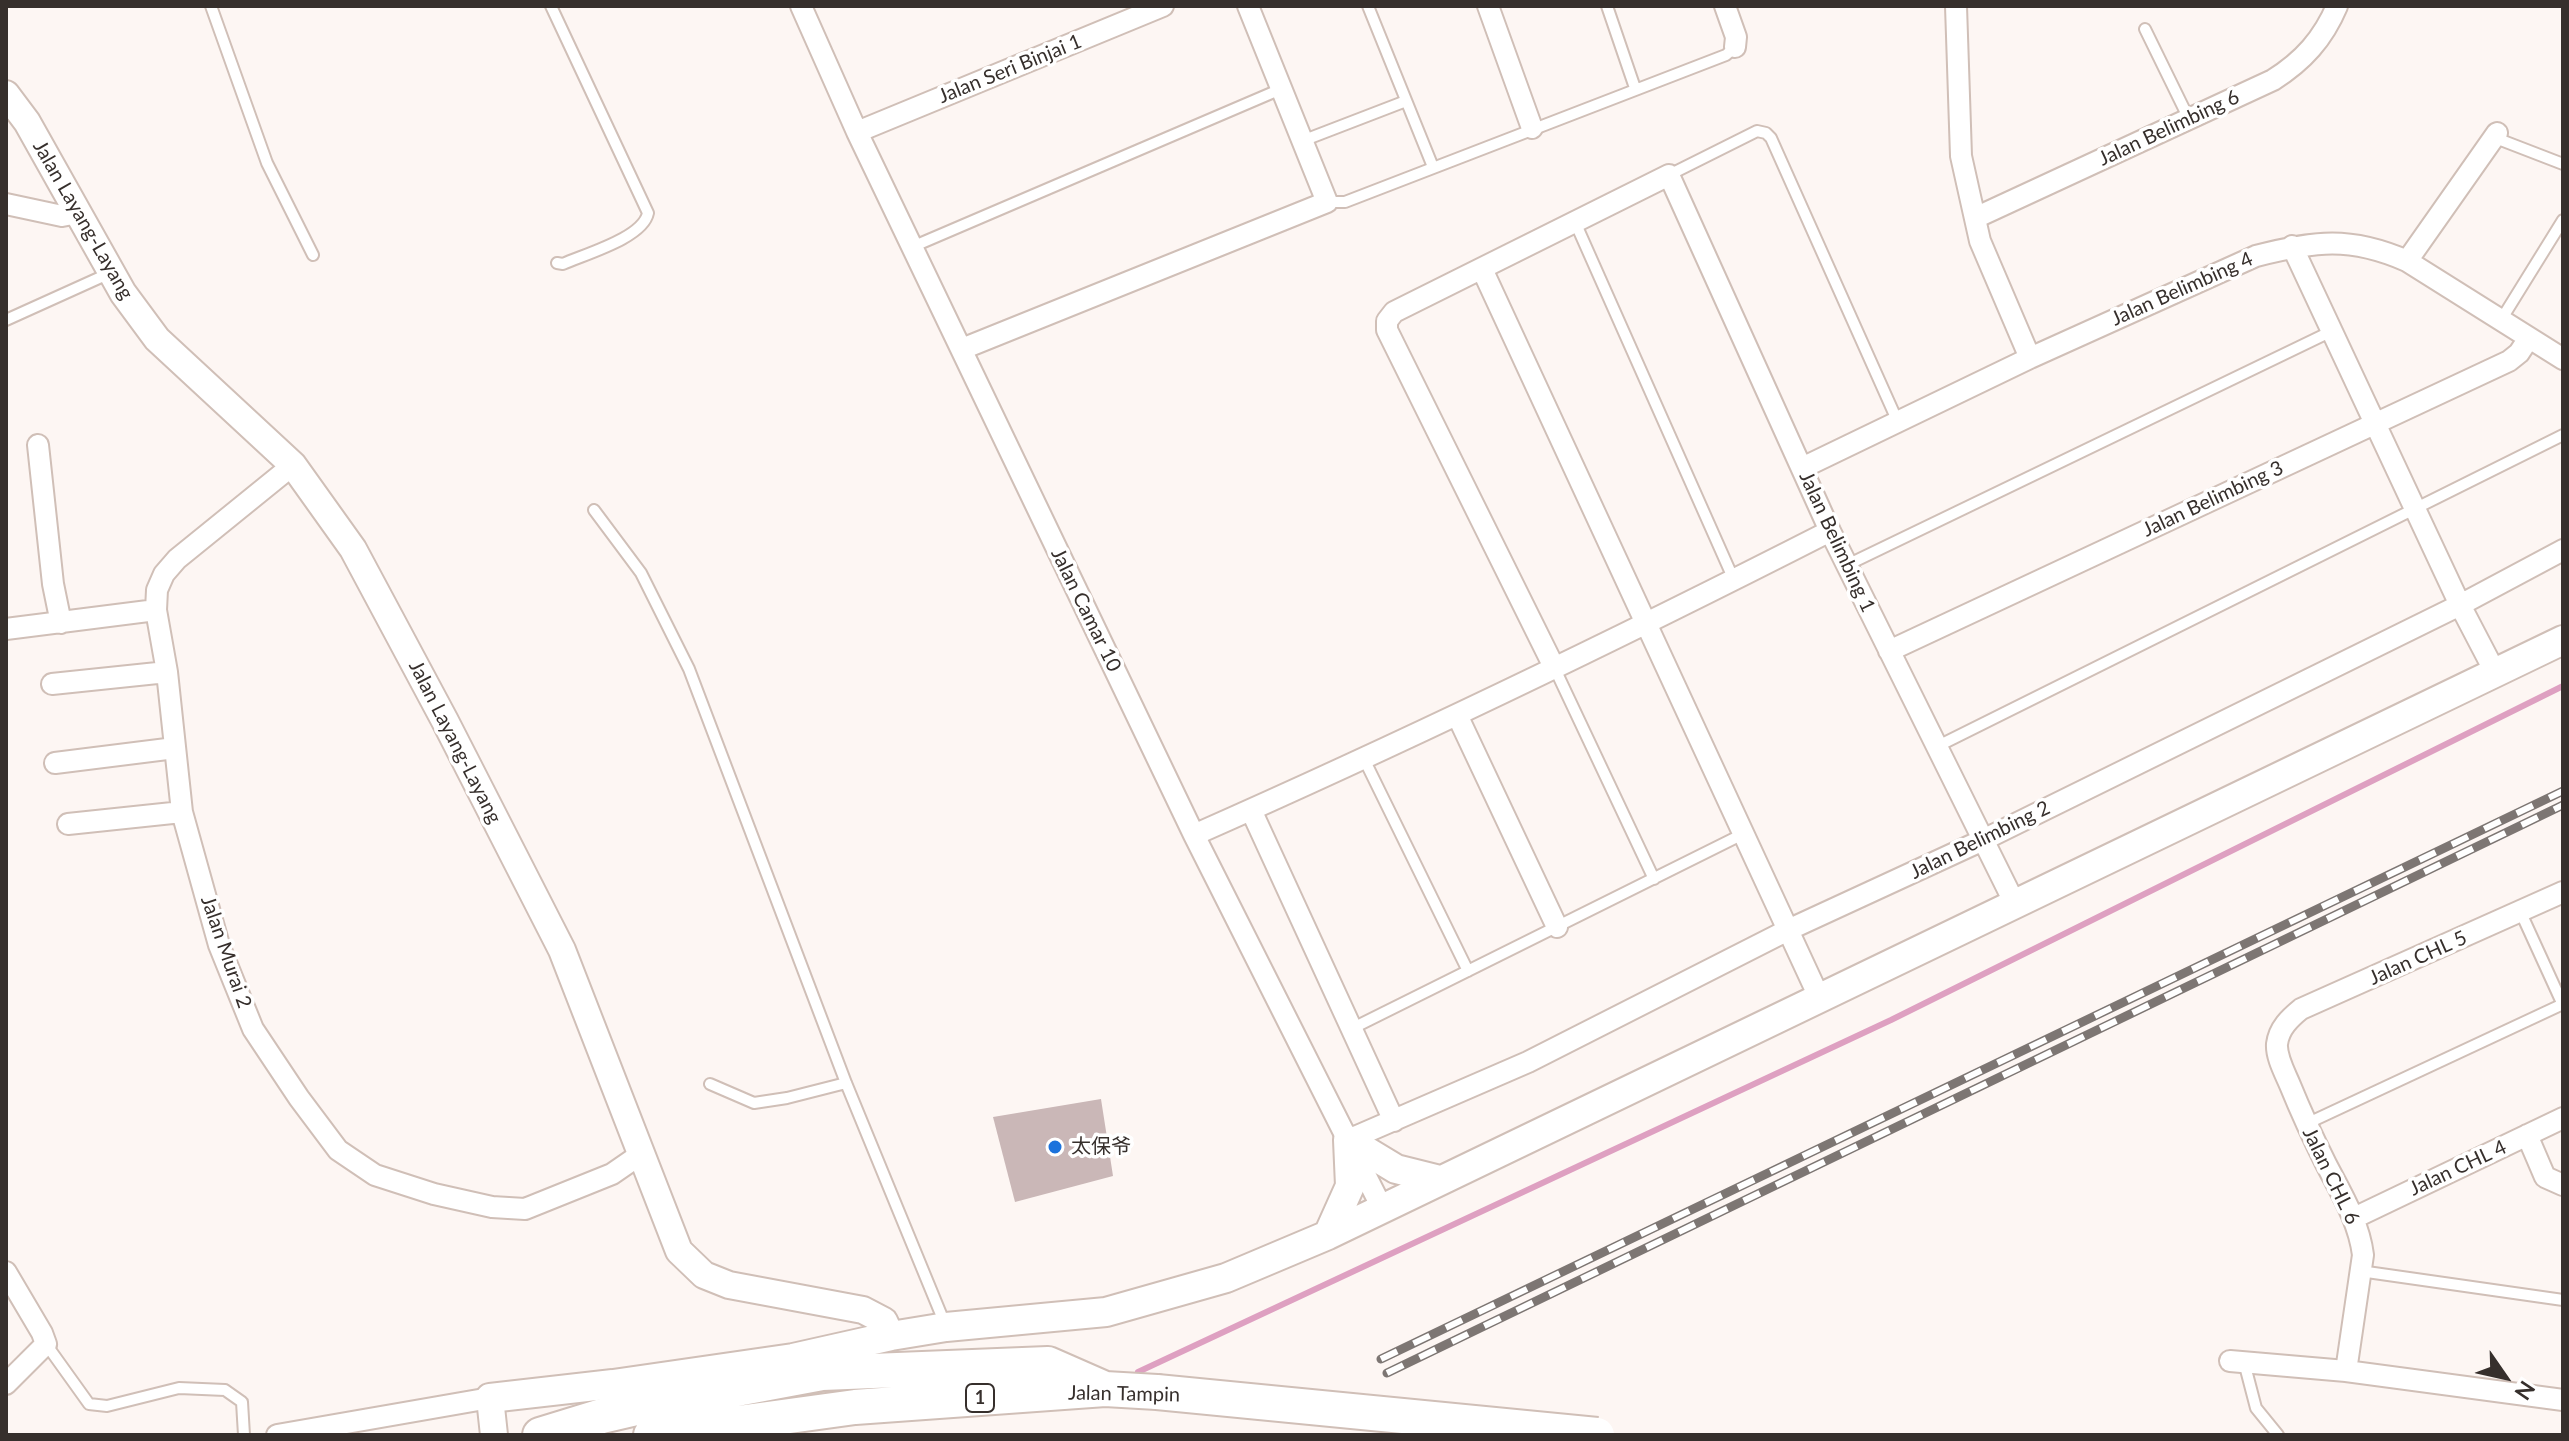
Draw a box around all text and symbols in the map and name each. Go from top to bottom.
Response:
street label: Jalan Seri Binjai 1 [935,29,1085,109]
street label: Jalan Belimbing 6 [2095,85,2243,171]
street label: Jalan Layang-Layang [28,136,138,304]
street label: Jalan Belimbing 4 [2107,247,2257,331]
street label: Jalan Belimbing 3 [2139,456,2287,542]
street label: Jalan Belimbing 1 [1794,468,1880,616]
street label: Jalan Camar 10 [1046,544,1126,676]
street label: Jalan Layang-Layang [404,657,506,827]
street label: Jalan Belimbing 2 [1906,796,2054,884]
street label: Jalan Murai 2 [196,893,256,1011]
street label: Jalan CHL 5 [2365,926,2471,990]
street label: Jalan CHL 6 [2297,1124,2365,1228]
place label: 太保爷 [1071,1135,1131,1159]
street label: Jalan CHL 4 [2406,1135,2510,1201]
marker: 太保爷 [1046,1138,1064,1156]
north arrow [2465,1337,2545,1417]
text: N [2509,1376,2541,1405]
street label: Jalan Tampin [1068,1381,1180,1407]
road number: 1 [966,1384,994,1412]

